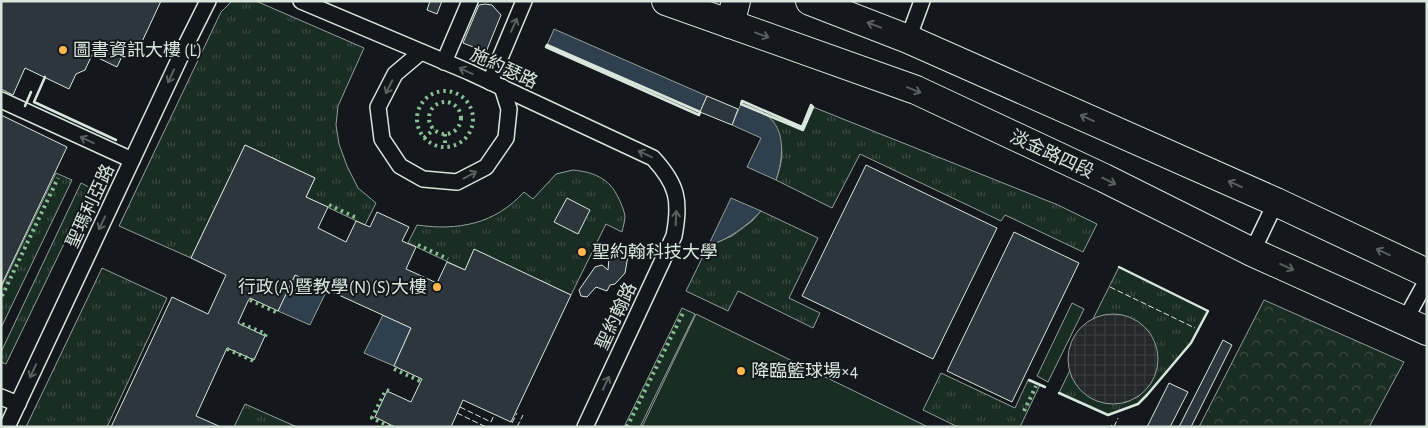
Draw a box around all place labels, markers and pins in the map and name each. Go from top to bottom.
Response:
place label: 圖書資訊大樓 (L) [73,40,202,60]
marker: 圖書資訊大樓 (L) [57,44,69,56]
place label: 聖約翰科技大學 [592,242,718,262]
marker: 聖約翰科技大學 [576,246,588,258]
place label: 行政(A)暨教學(N)(S)大樓 [238,277,427,297]
marker: 行政(A)暨教學(N)(S)大樓 [431,281,443,293]
place label: 降臨籃球場×4 [751,361,859,381]
marker: 降臨籃球場×4 [735,365,747,377]

